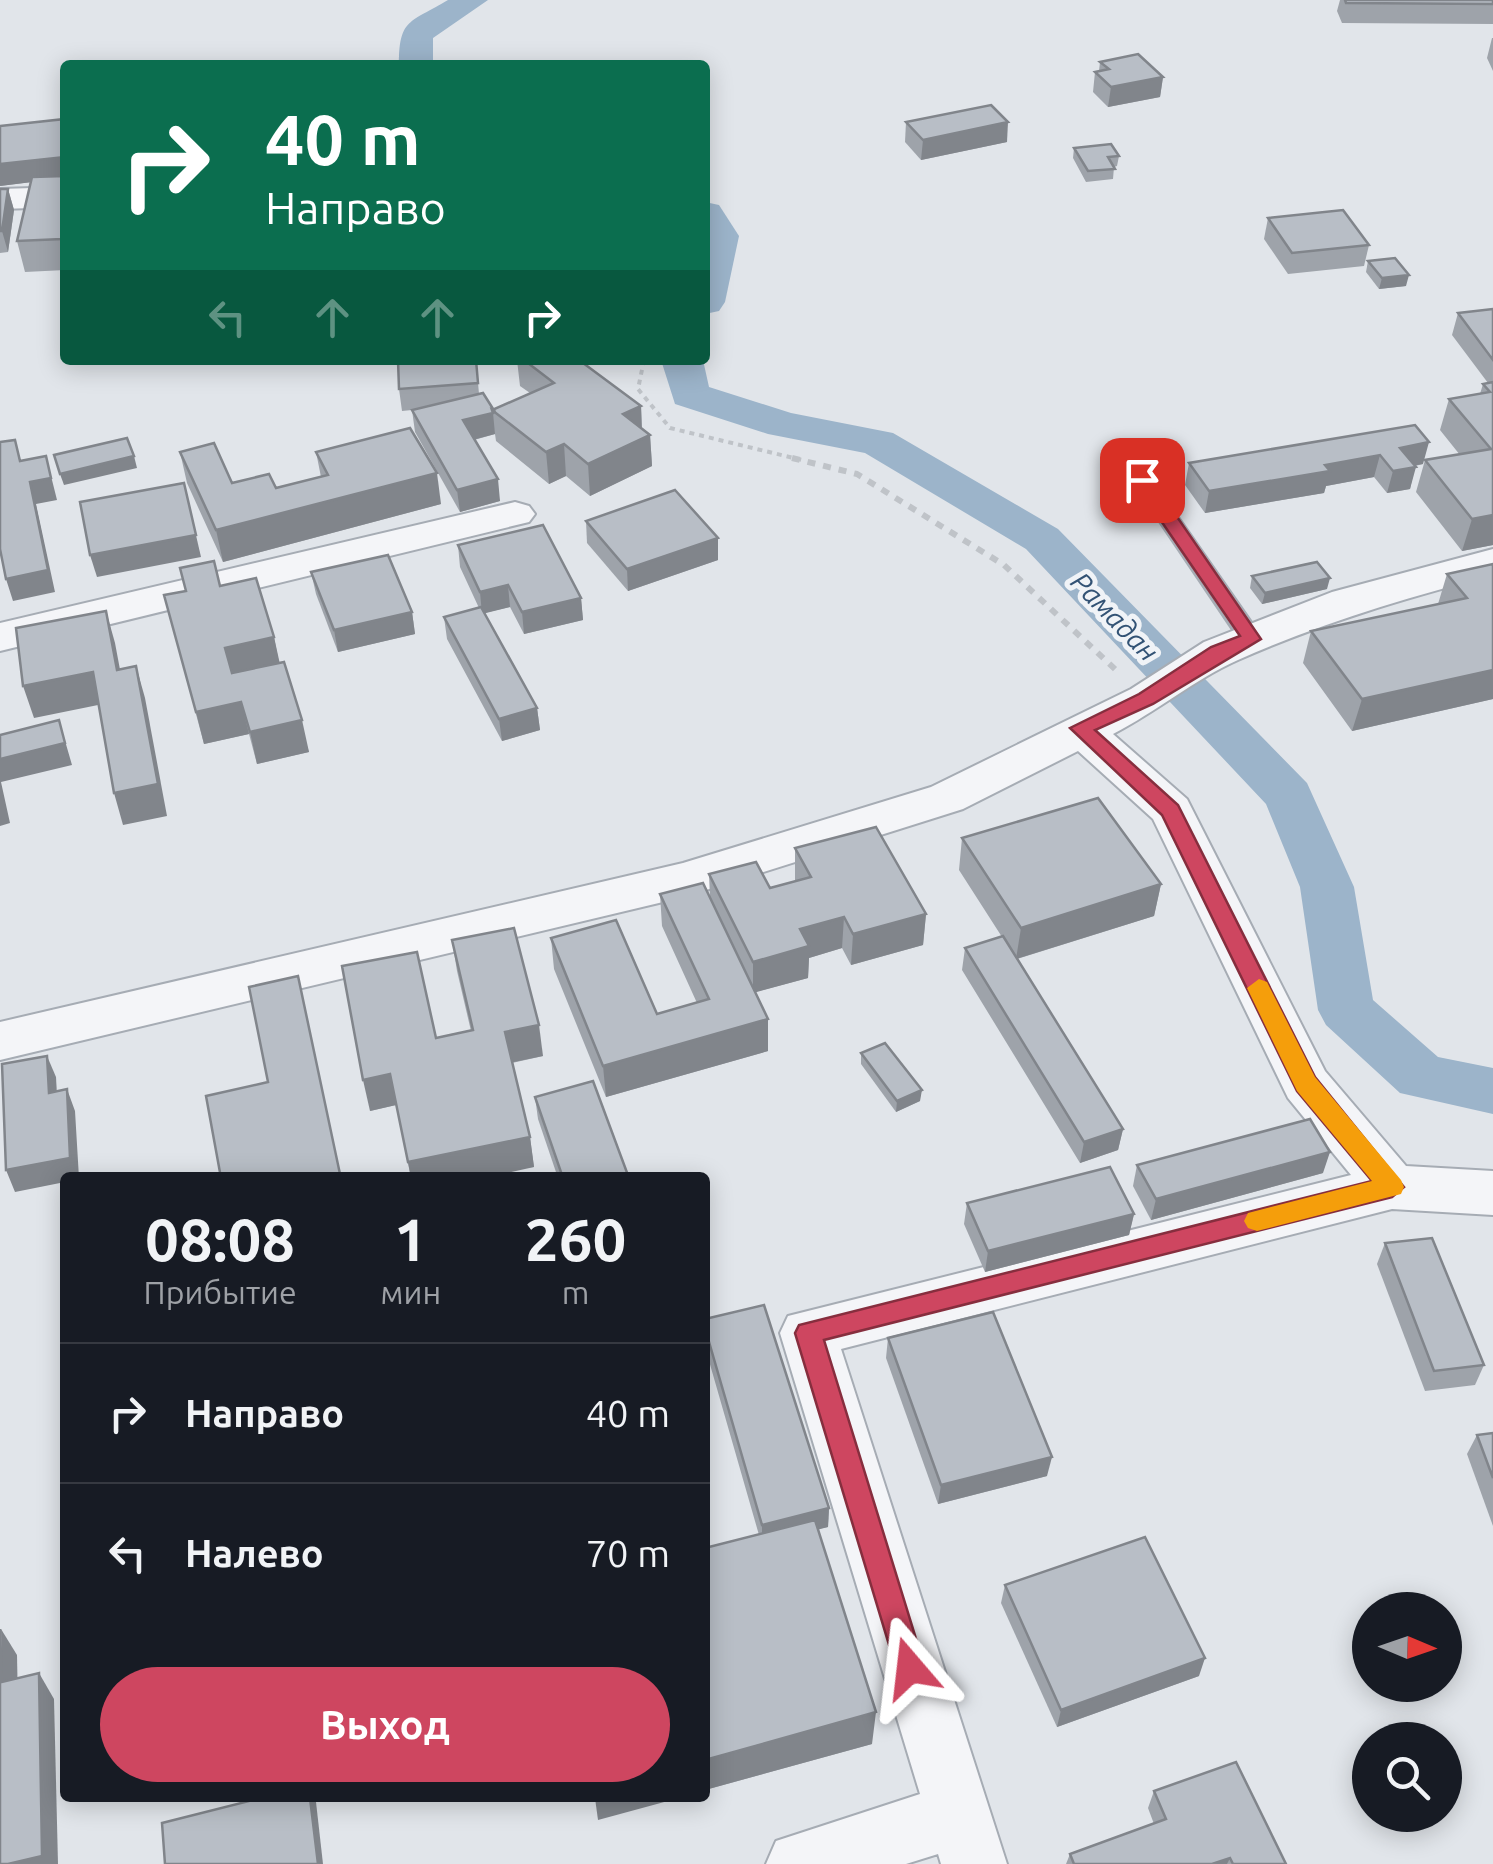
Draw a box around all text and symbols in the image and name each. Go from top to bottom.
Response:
icon: right [100,100,230,230]
text: 40 m [265,100,421,178]
text: Направо [265,182,446,233]
icon: left [200,290,255,345]
icon: ahead [305,290,360,345]
icon: ahead [410,290,465,345]
icon: right [515,290,570,345]
pin [1100,438,1185,523]
icon: arrive [1115,453,1170,508]
water label: Рамадан [1065,565,1165,667]
text: 08:08 [145,1205,295,1272]
text: 1 [394,1205,428,1272]
text: 260 [525,1205,626,1272]
text: Прибытие [144,1274,297,1310]
text: мин [380,1274,441,1310]
text: m [562,1274,589,1310]
icon: right [100,1386,155,1441]
text: Направо [185,1392,344,1434]
text: 40 m [586,1392,670,1434]
icon: left [100,1526,155,1581]
text: Налево [185,1532,324,1574]
text: 70 m [586,1532,670,1574]
north arrow [1352,1592,1462,1702]
map controls [1352,1592,1462,1832]
position arrow [858,1616,962,1720]
button: Выход [100,1667,670,1782]
button: search [1352,1722,1462,1832]

